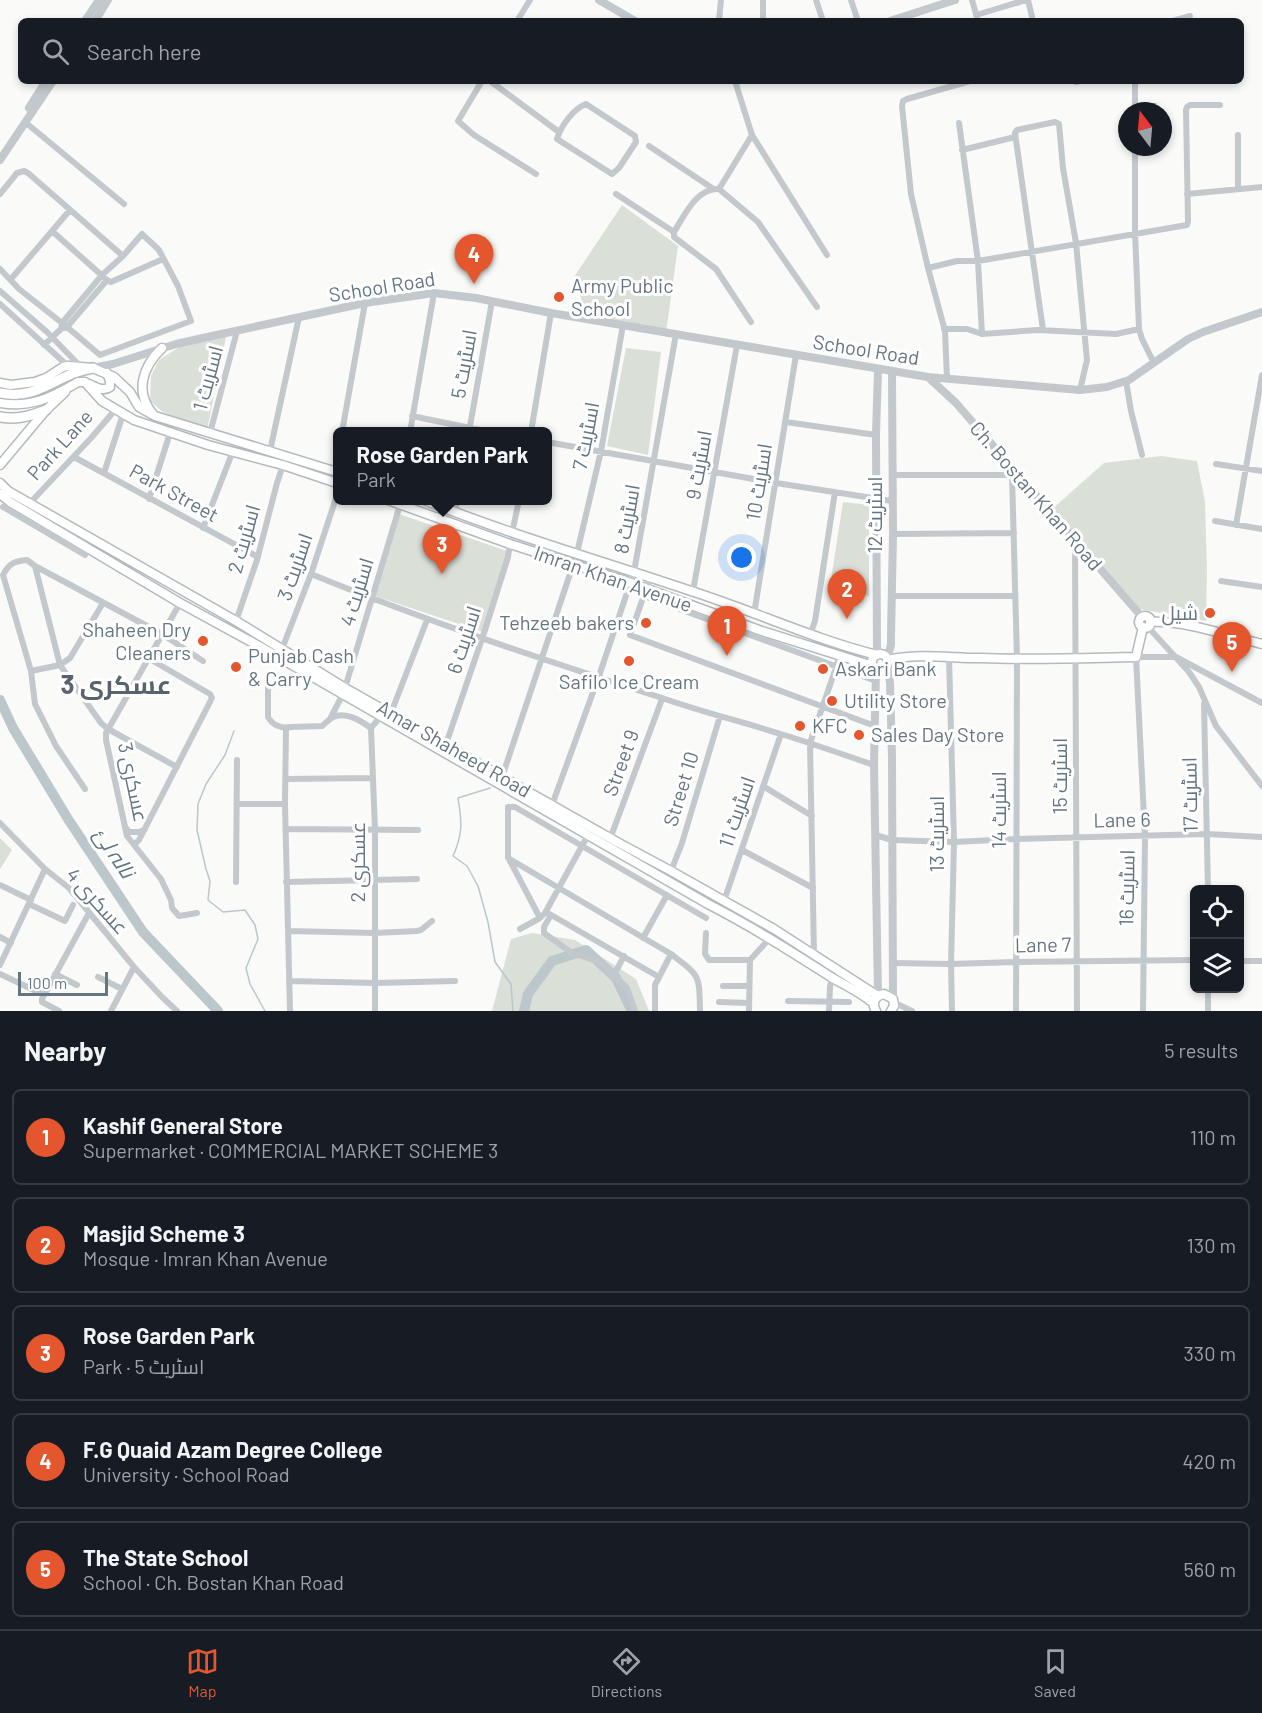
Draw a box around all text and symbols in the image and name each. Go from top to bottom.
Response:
search box [18,18,1244,84]
icon: search [39,35,72,68]
text: Search here [87,38,201,64]
north arrow [1118,102,1172,156]
pin: 4 [454,234,494,284]
street label: School Road [327,266,437,306]
place label: Army Public School [571,273,674,320]
marker: Army Public School [552,290,566,304]
street label: اسٹریٹ 5 [445,327,482,400]
street label: School Road [811,329,921,369]
street label: اسٹریٹ 1 [187,343,228,413]
street label: اسٹریٹ 7 [567,400,604,472]
street label: Park Lane [22,404,97,484]
street label: Ch. Bostan Khan Road [966,416,1108,575]
popup [333,427,552,505]
street label: اسٹریٹ 9 [680,428,717,502]
text: Rose Garden Park [357,441,528,467]
street label: اسٹریٹ 10 [740,442,777,522]
street label: Park Street [126,458,223,526]
text: Park [357,467,396,491]
street label: اسٹریٹ 12 [862,476,887,554]
street label: اسٹریٹ 8 [608,482,645,556]
street label: اسٹریٹ 2 [222,502,265,576]
pin: 3 [422,524,462,574]
street label: اسٹریٹ 3 [271,530,318,604]
street label: Imran Khan Avenue [531,540,695,616]
your location [727,543,756,572]
street label: اسٹریٹ 4 [334,554,379,629]
pin: 2 [828,570,866,619]
place label: شیل [1162,600,1198,626]
street label: اسٹریٹ 6 [441,603,486,677]
pin: 1 [708,606,746,656]
marker: شیل [1203,606,1217,620]
place label: Tehzeeb bakers [499,610,634,634]
marker: Tehzeeb bakers [639,616,653,630]
place label: Shaheen Dry Cleaners [82,617,191,664]
pin: 5 [1212,622,1252,672]
marker: Shaheen Dry Cleaners [196,634,210,648]
place label: Punjab Cash & Carry [248,643,354,690]
marker: Safilo Ice Cream [622,654,636,668]
place label: Askari Bank [835,656,937,680]
marker: Punjab Cash & Carry [229,660,243,674]
marker: Askari Bank [816,662,830,676]
district label: عسکری 3 [60,668,172,700]
place label: Safilo Ice Cream [559,669,699,693]
place label: Utility Store [844,688,947,712]
street label: Amar Shaheed Road [373,694,536,802]
marker: Utility Store [825,694,839,708]
place label: KFC [812,713,848,737]
marker: KFC [793,719,807,733]
place label: Sales Day Store [871,722,1005,746]
street label: Street 9 [597,726,643,799]
marker: Sales Day Store [852,728,866,742]
street label: اسٹریٹ 15 [1047,738,1072,814]
street label: عسکری 3 [112,740,154,824]
street label: Street 10 [657,748,703,829]
street label: اسٹریٹ 17 [1176,757,1203,833]
street label: اسٹریٹ 14 [986,771,1011,849]
street label: اسٹریٹ 11 [713,773,760,851]
street label: اسٹریٹ 13 [924,796,949,872]
street label: Lane 6 [1093,807,1151,831]
water label: نالہ لئ [88,822,142,885]
street label: عسکری 2 [345,822,371,902]
street label: اسٹریٹ 16 [1113,849,1140,927]
street label: عسکری 4 [60,862,134,940]
map controls [1190,885,1244,993]
button: locate [1190,885,1244,939]
street label: Lane 7 [1015,932,1072,956]
button: layers [1190,939,1244,993]
scale bar [18,969,108,996]
text: 100 m [27,973,67,992]
text: Nearby [24,1035,106,1066]
text: 5 results [1164,1038,1238,1062]
text: Kashif General Store [83,1112,283,1138]
text: 1 [42,1125,49,1149]
text: 110 m [1190,1125,1236,1149]
text: Supermarket · COMMERCIAL MARKET SCHEME 3 [83,1138,498,1162]
text: Masjid Scheme 3 [83,1220,245,1246]
text: 2 [40,1233,51,1257]
text: 130 m [1187,1233,1236,1257]
text: Mosque · Imran Khan Avenue [83,1246,328,1270]
text: Rose Garden Park [83,1322,255,1348]
text: 3 [40,1341,51,1365]
text: 330 m [1184,1341,1236,1365]
text: Park · اسٹریٹ 5 [83,1354,204,1378]
text: F.G Quaid Azam Degree College [83,1436,382,1462]
text: 4 [39,1449,52,1473]
text: 420 m [1182,1449,1236,1473]
text: University · School Road [83,1462,290,1486]
text: The State School [83,1544,248,1570]
text: 5 [40,1557,51,1581]
text: 560 m [1184,1557,1236,1581]
text: School · Ch. Bostan Khan Road [83,1570,344,1594]
tab: Map [186,1645,219,1700]
tab: Directions [591,1645,662,1700]
tab: Saved [1034,1645,1076,1700]

